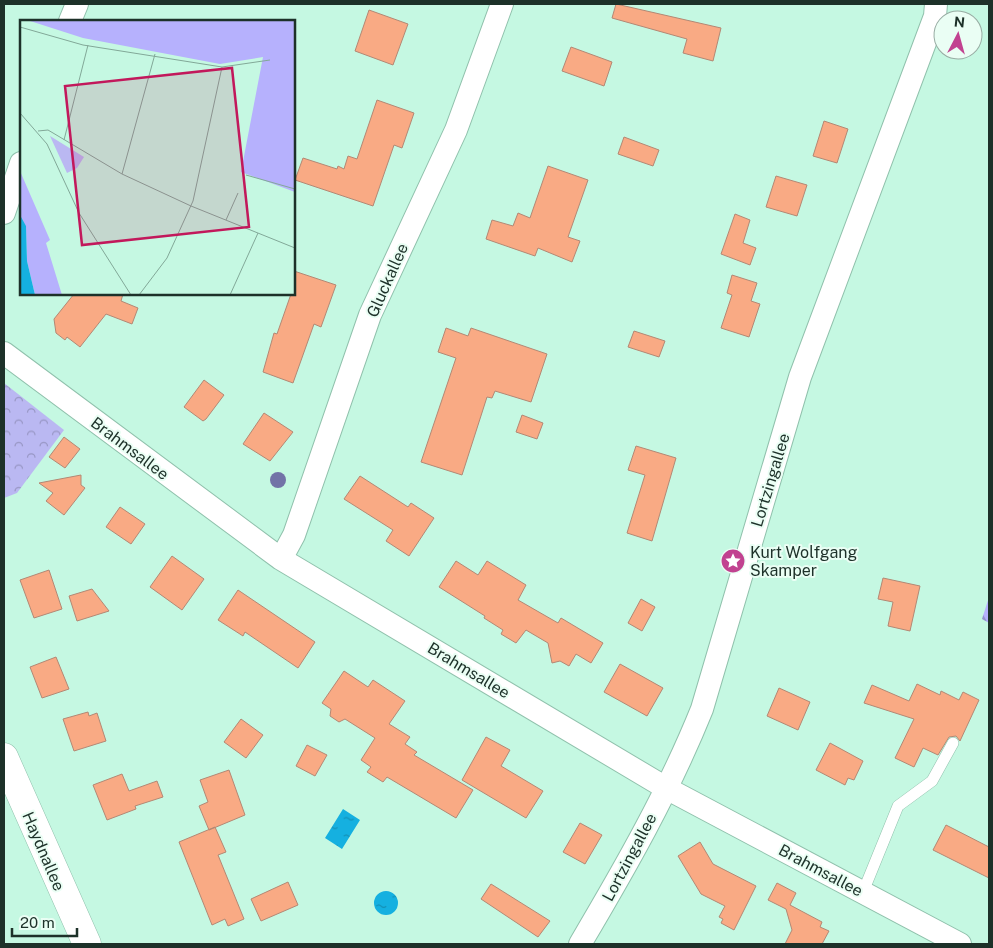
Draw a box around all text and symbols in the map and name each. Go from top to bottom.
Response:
north arrow [933,10,983,60]
text: N [953,14,966,31]
inset map [20,20,295,295]
street label: Gluckallee [363,240,412,320]
street label: Brahmsallee [87,413,172,484]
street label: Lortzingallee [747,431,794,529]
place label: Kurt Wolfgang Skamper [750,543,858,580]
place icon: Kurt Wolfgang Skamper [720,548,746,574]
street label: Brahmsallee [424,638,513,702]
street label: Haydnallee [18,809,69,894]
street label: Lortzingallee [598,810,661,904]
street label: Brahmsallee [775,840,866,901]
scale bar [12,906,78,938]
text: 20 m [20,914,55,931]

